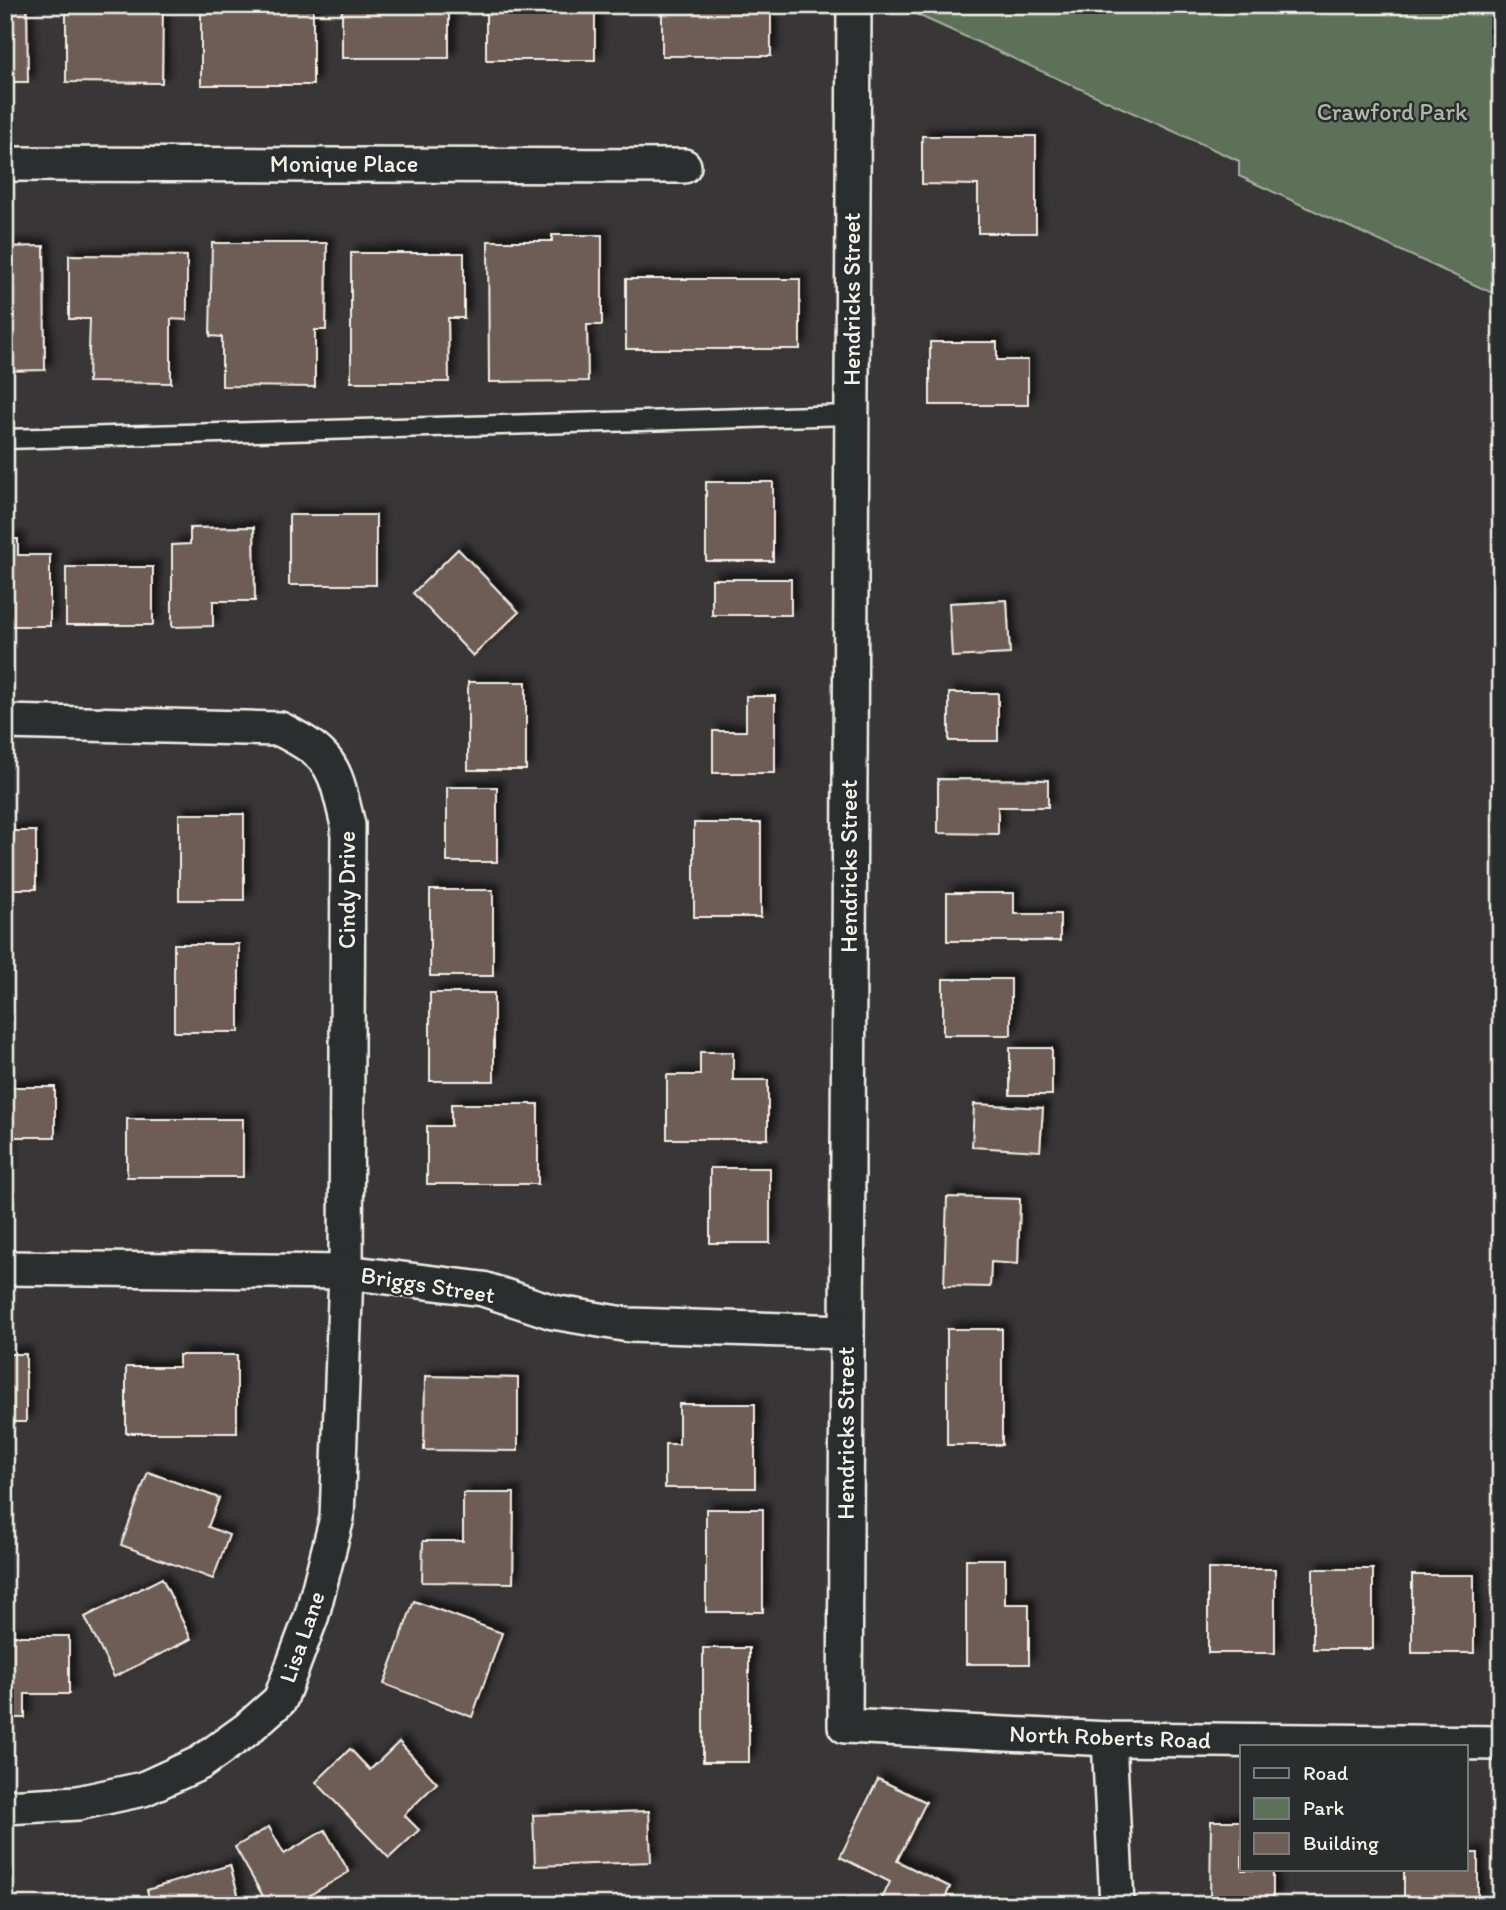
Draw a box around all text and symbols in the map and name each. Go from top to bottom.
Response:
park label: Crawford Park [1317,97,1468,126]
street label: Monique Place [270,149,418,178]
street label: Hendricks Street [837,212,866,386]
street label: Hendricks Street [834,779,863,953]
street label: Cindy Drive [332,831,361,949]
street label: Briggs Street [359,1260,497,1309]
street label: Hendricks Street [831,1346,860,1520]
street label: Lisa Lane [272,1587,331,1686]
street label: North Roberts Road [1009,1718,1211,1755]
legend [1240,1745,1468,1871]
text: Road [1303,1760,1349,1785]
text: Park [1303,1795,1345,1820]
text: Building [1303,1830,1379,1855]

